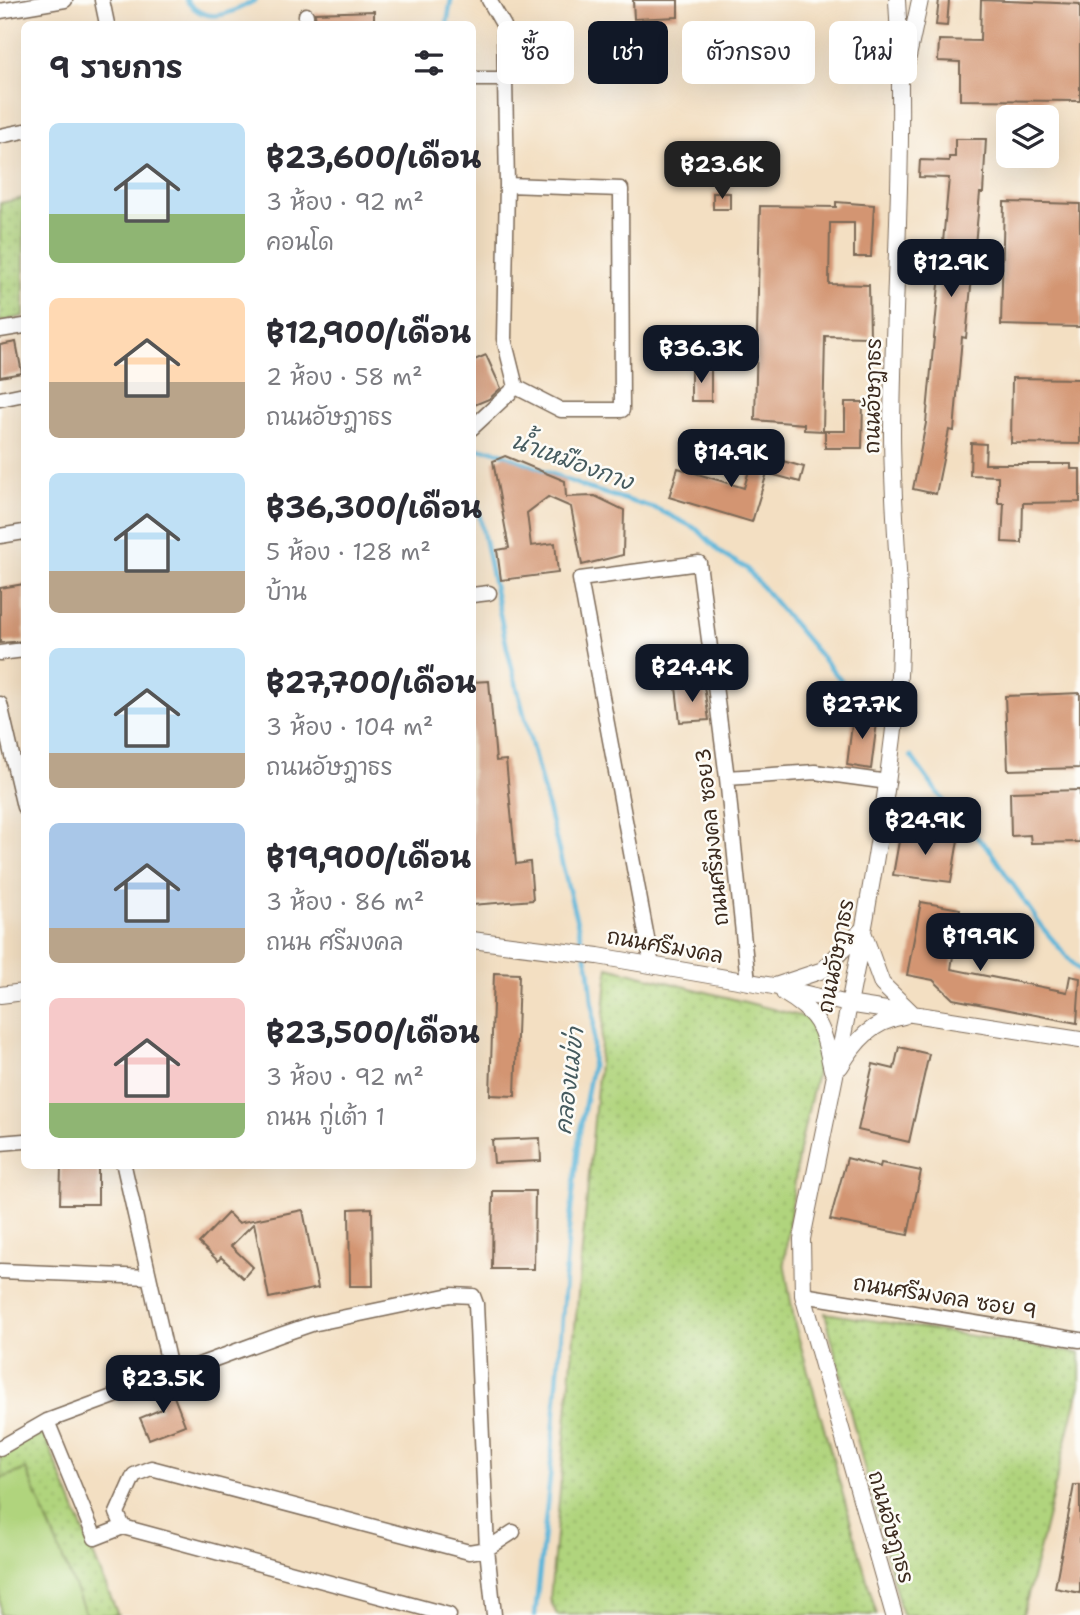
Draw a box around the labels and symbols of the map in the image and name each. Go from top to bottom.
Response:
pin: ฿23.6K [665,142,779,201]
pin: ฿12.9K [894,240,1008,299]
pin: ฿36.3K [644,326,758,385]
street label: ถนนอัษฎาธร [858,338,888,454]
water label: น้ำเหมืองกาง [507,420,641,498]
pin: ฿14.9K [674,430,788,489]
pin: ฿24.4K [635,644,749,704]
pin: ฿27.7K [805,682,919,741]
street label: ถนนศรีมงคล ซอย3 [689,747,735,927]
pin: ฿24.9K [868,798,982,857]
street label: ถนนอัษฎาธร [811,897,861,1015]
pin: ฿19.9K [923,914,1037,973]
street label: ถนนศรีมงคล [605,922,725,970]
water label: คลองแม่ข่า [548,1024,591,1136]
street label: ถนนศรีมงคล ซอย 9 [851,1269,1039,1325]
pin: ฿23.5K [106,1356,220,1415]
street label: ถนนอัษฎาธร [862,1468,920,1586]

